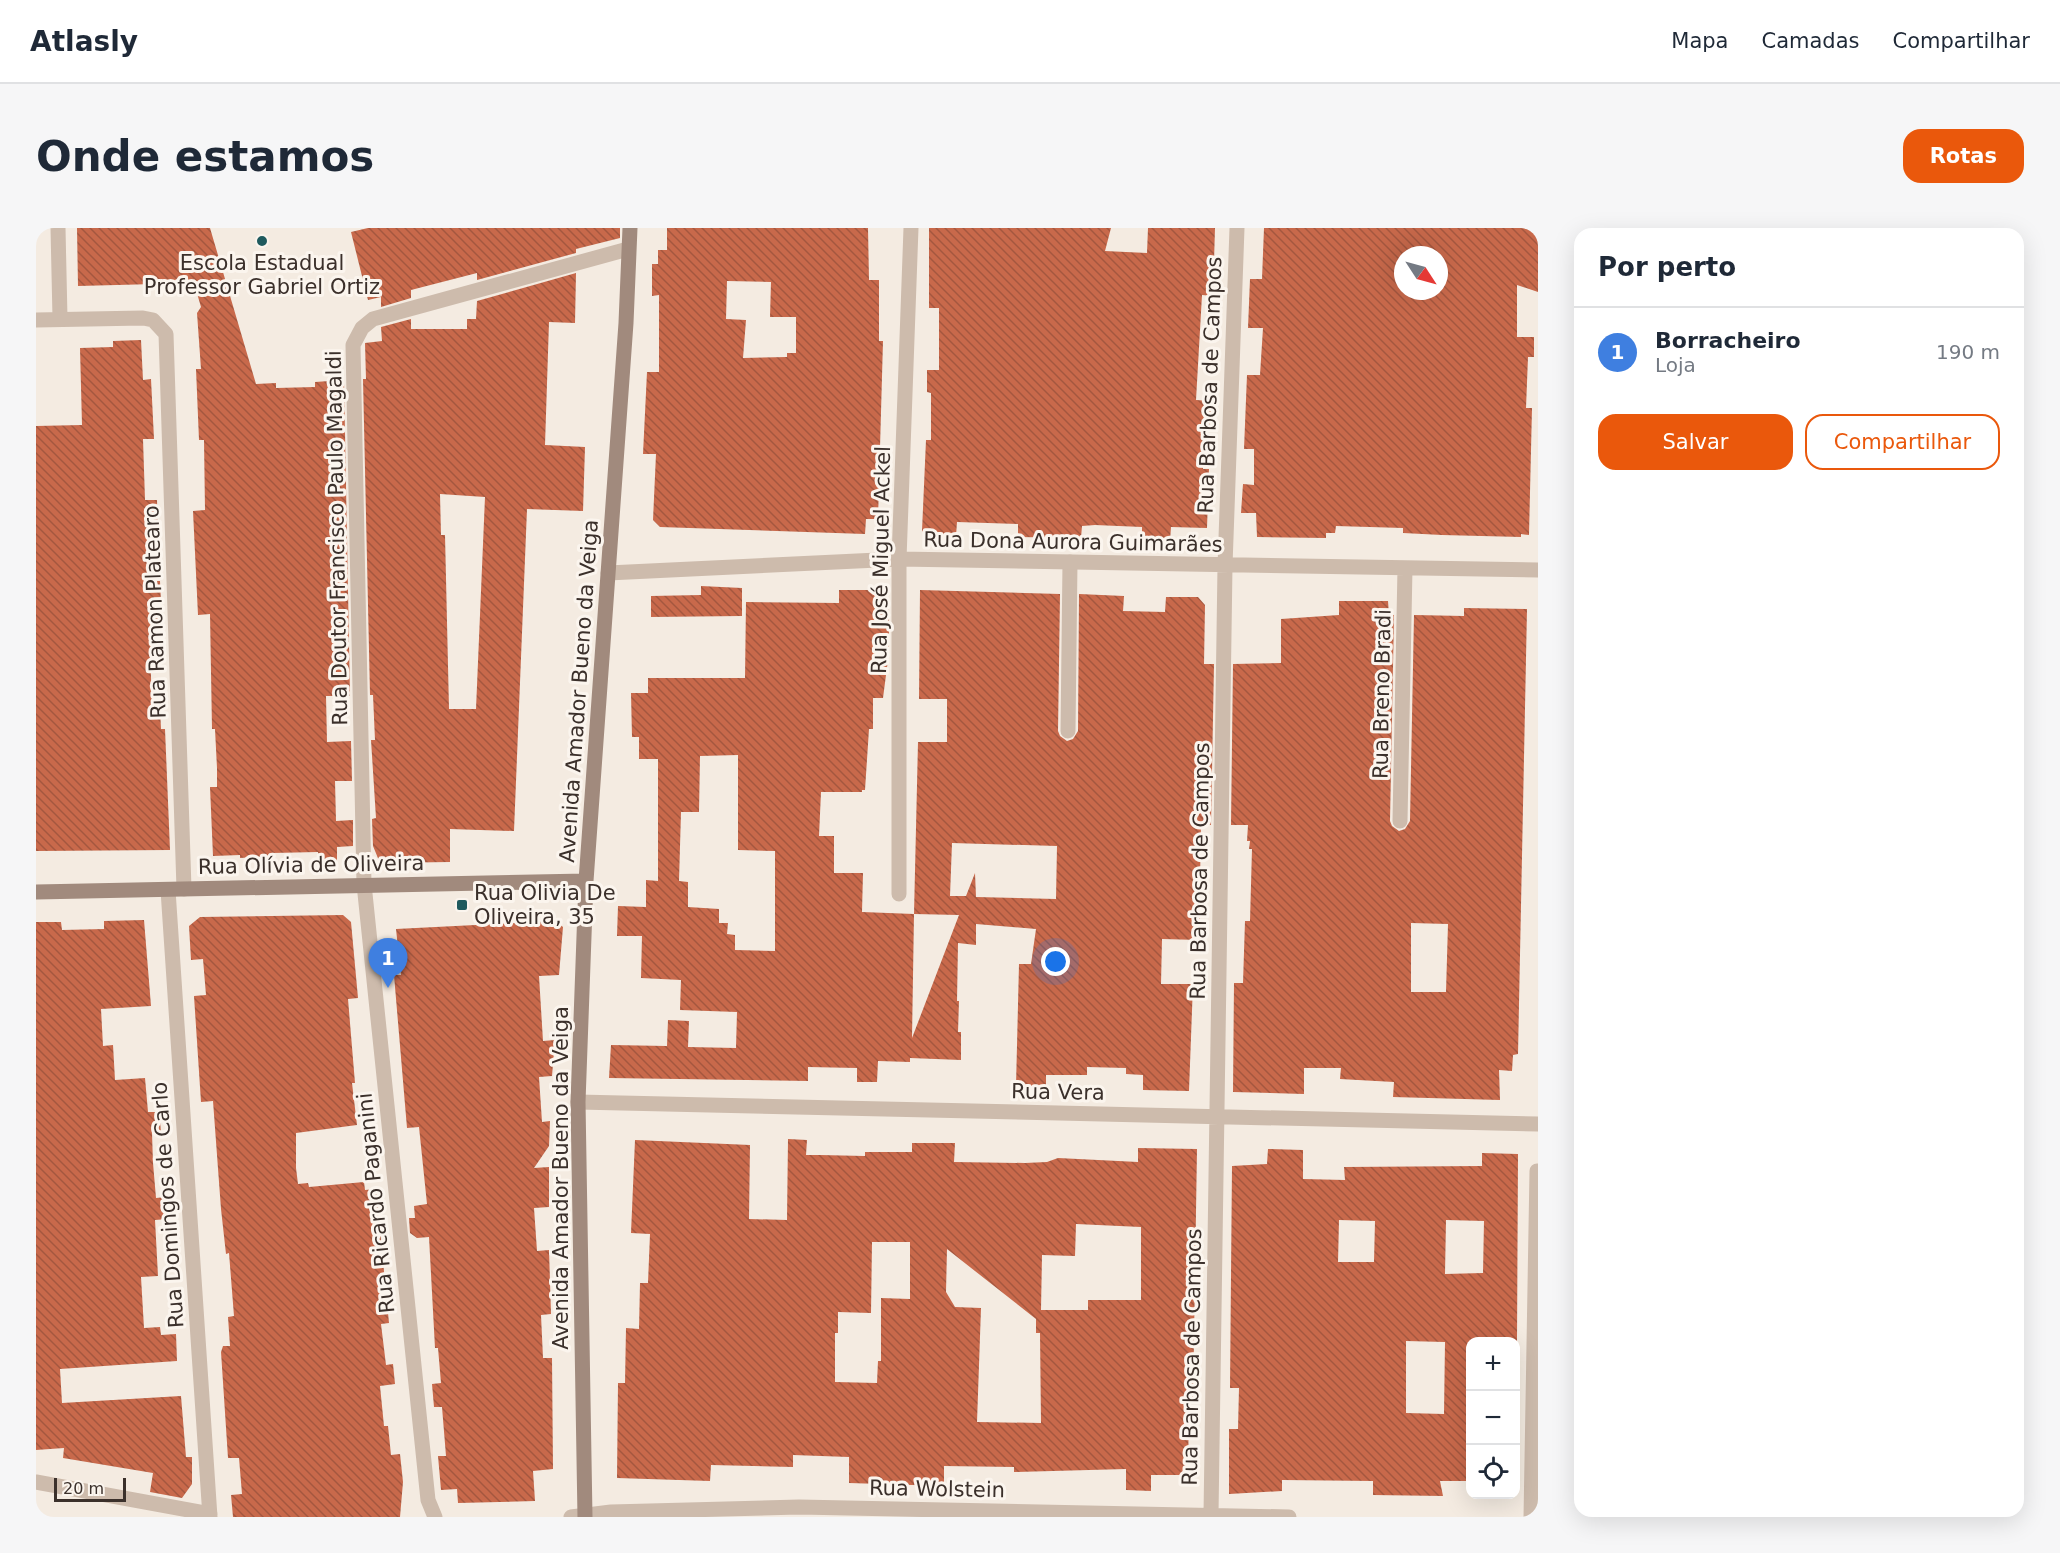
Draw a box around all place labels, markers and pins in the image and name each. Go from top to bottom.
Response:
marker: Escola Estadual Professor Gabriel Ortiz [255,234,269,248]
place label: Escola Estadual Professor Gabriel Ortiz [144,251,380,299]
place label: Rua Olivia De Oliveira, 35 [474,881,616,929]
marker: Rua Olivia De Oliveira, 35 [455,898,469,912]
pin: 1 [368,938,408,988]

